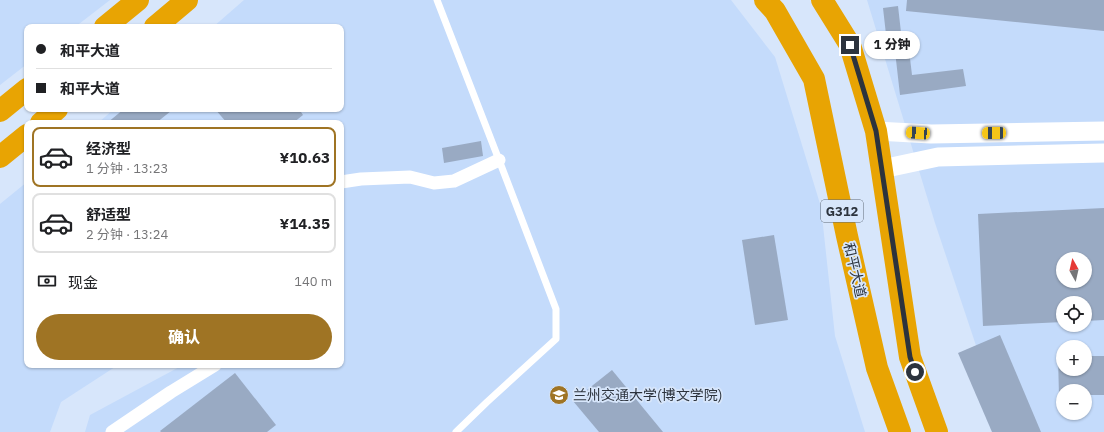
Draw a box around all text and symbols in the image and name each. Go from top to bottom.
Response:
callout: 1 分钟 [864,31,920,59]
route end [841,36,859,54]
text: 1 分钟 [874,36,910,53]
text: 和平大道 [60,41,120,60]
text: 和平大道 [60,79,120,98]
car [906,126,930,140]
car [982,127,1006,139]
icon: car [38,139,74,175]
text: 经济型 [86,139,131,158]
text: ¥10.63 [280,148,330,167]
text: 1 分钟 · 13:23 [86,160,168,177]
road number: G312 [821,200,863,222]
icon: car [38,205,74,241]
text: 舒适型 [86,205,131,224]
text: ¥14.35 [280,214,330,233]
text: 2 分钟 · 13:24 [86,226,168,243]
street label: 和平大道 [840,241,870,299]
north arrow [1056,252,1092,288]
map controls [1056,252,1092,420]
icon: cash [36,270,58,292]
text: 现金 [68,273,98,292]
text: 140 m [294,273,332,290]
button: locate [1056,296,1092,332]
button: 确认 [36,314,332,360]
button: + [1056,340,1092,376]
route start [906,363,924,381]
school or university icon: 兰州交通大学(博文学院) [548,384,570,406]
button: − [1056,384,1092,420]
place label: 兰州交通大学(博文学院) [573,386,722,404]

